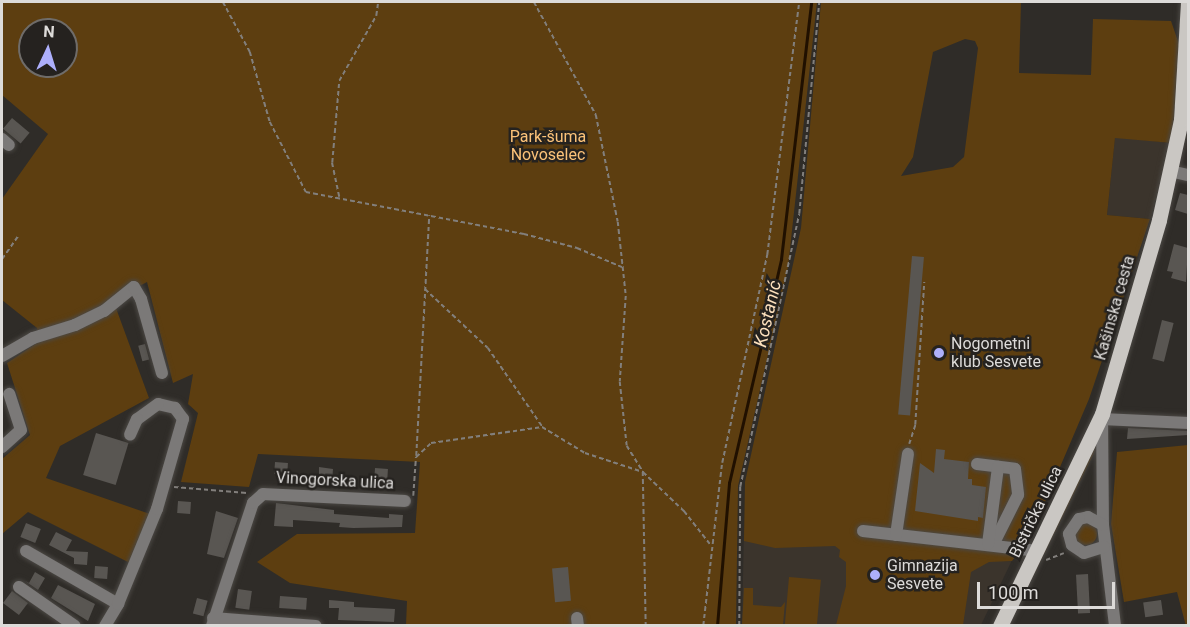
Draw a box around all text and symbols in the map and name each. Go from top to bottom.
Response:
north arrow [18,18,78,78]
text: N [43,22,55,41]
park label: Park-šuma Novoselec [510,127,586,165]
street label: Kašinska cesta [1091,254,1139,362]
water label: Kostanić [750,278,786,350]
place label: Nogometni klub Sesvete [951,334,1041,372]
marker: Nogometni klub Sesvete [932,346,946,360]
street label: Bistrička ulica [1006,463,1066,561]
street label: Vinogorska ulica [275,468,395,494]
place label: Gimnazija Sesvete [887,556,958,594]
marker: Gimnazija Sesvete [868,568,882,582]
scale bar [980,570,1118,608]
text: 100 m [988,582,1039,603]

